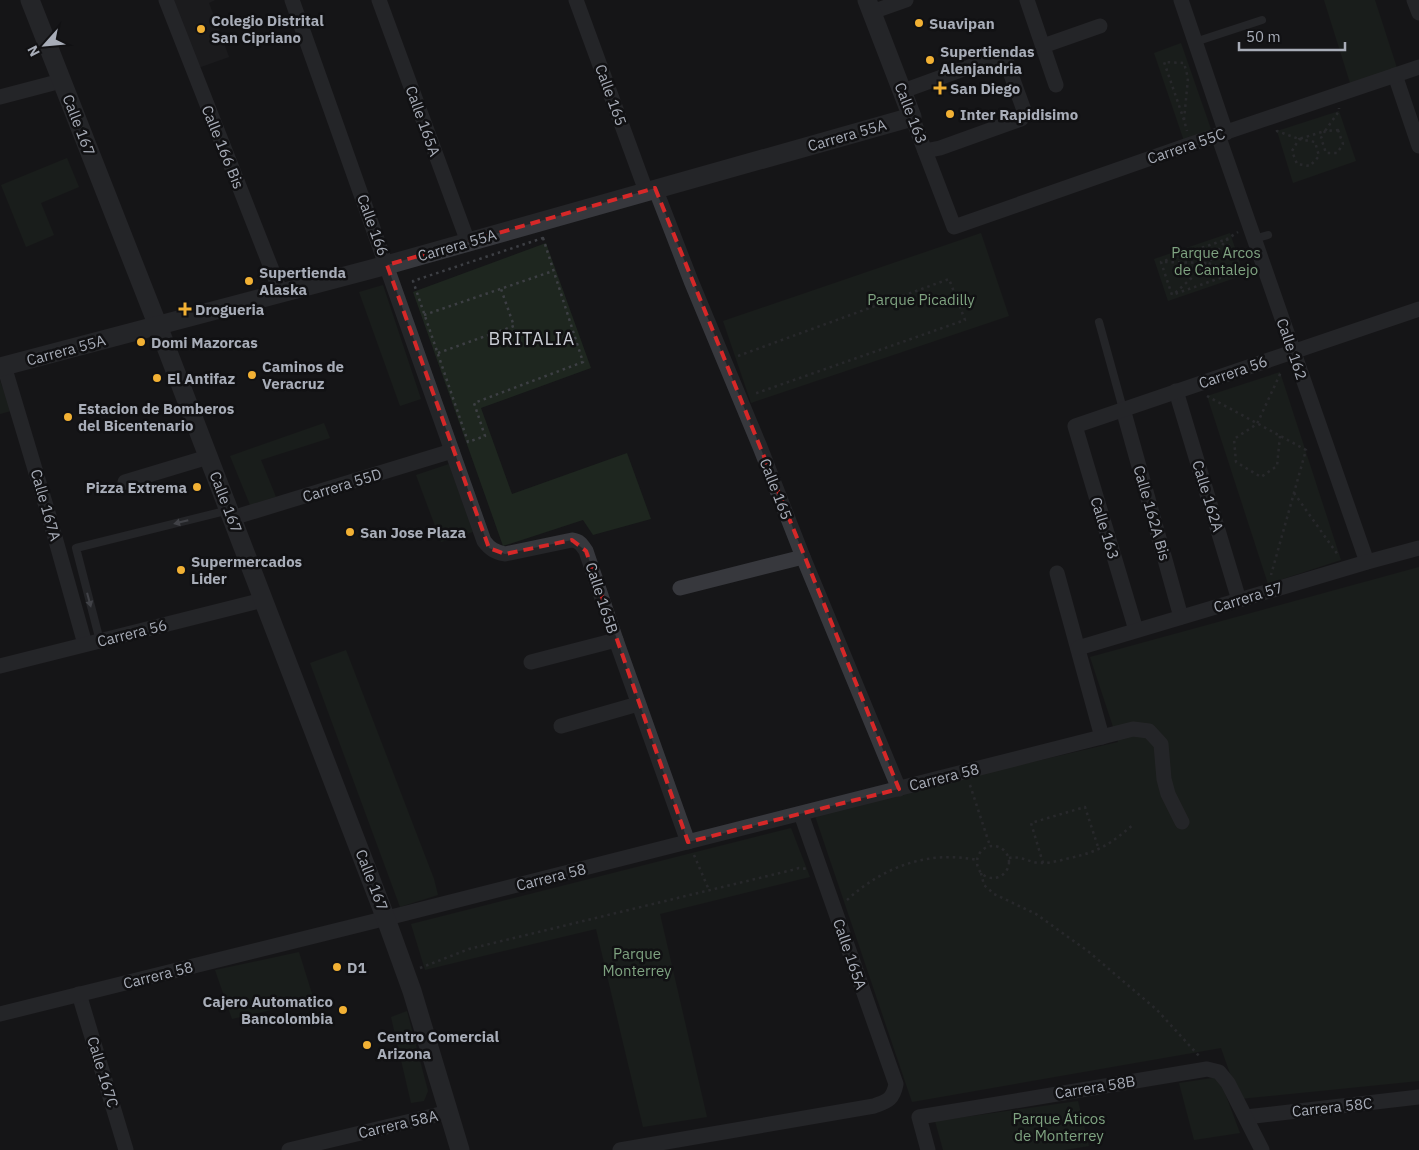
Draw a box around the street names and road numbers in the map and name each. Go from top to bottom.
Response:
street label: Calle 165 [591,62,631,128]
street label: Calle 163 [891,80,931,146]
street label: Calle 165A [401,83,445,159]
street label: Calle 167 [59,92,99,158]
street label: Calle 166 Bis [198,102,248,192]
street label: Carrera 55A [805,115,889,155]
street label: Carrera 55C [1145,124,1227,168]
street label: Calle 166 [353,192,393,258]
street label: Carrera 55A [415,225,499,265]
street label: Calle 162 [1273,316,1311,382]
street label: Carrera 55A [24,330,108,370]
street label: Carrera 56 [1196,351,1270,393]
street label: Calle 165 [756,456,796,522]
street label: Calle 162A [1188,458,1228,534]
street label: Calle 162A Bis [1129,463,1175,563]
street label: Carrera 55D [300,464,384,506]
street label: Calle 167A [27,467,65,543]
street label: Calle 167 [206,469,246,535]
street label: Calle 163 [1087,495,1123,561]
street label: Calle 165B [582,560,622,636]
street label: Carrera 57 [1211,577,1285,617]
street label: Carrera 56 [95,615,169,651]
street label: Carrera 58 [907,759,981,795]
street label: Calle 167 [352,847,392,913]
street label: Carrera 58 [514,859,588,895]
street label: Calle 165A [829,916,871,992]
street label: Carrera 58 [121,957,195,993]
street label: Calle 167C [83,1034,123,1110]
street label: Carrera 58B [1053,1071,1137,1103]
street label: Carrera 58C [1291,1093,1373,1121]
street label: Carrera 58A [356,1106,440,1142]

